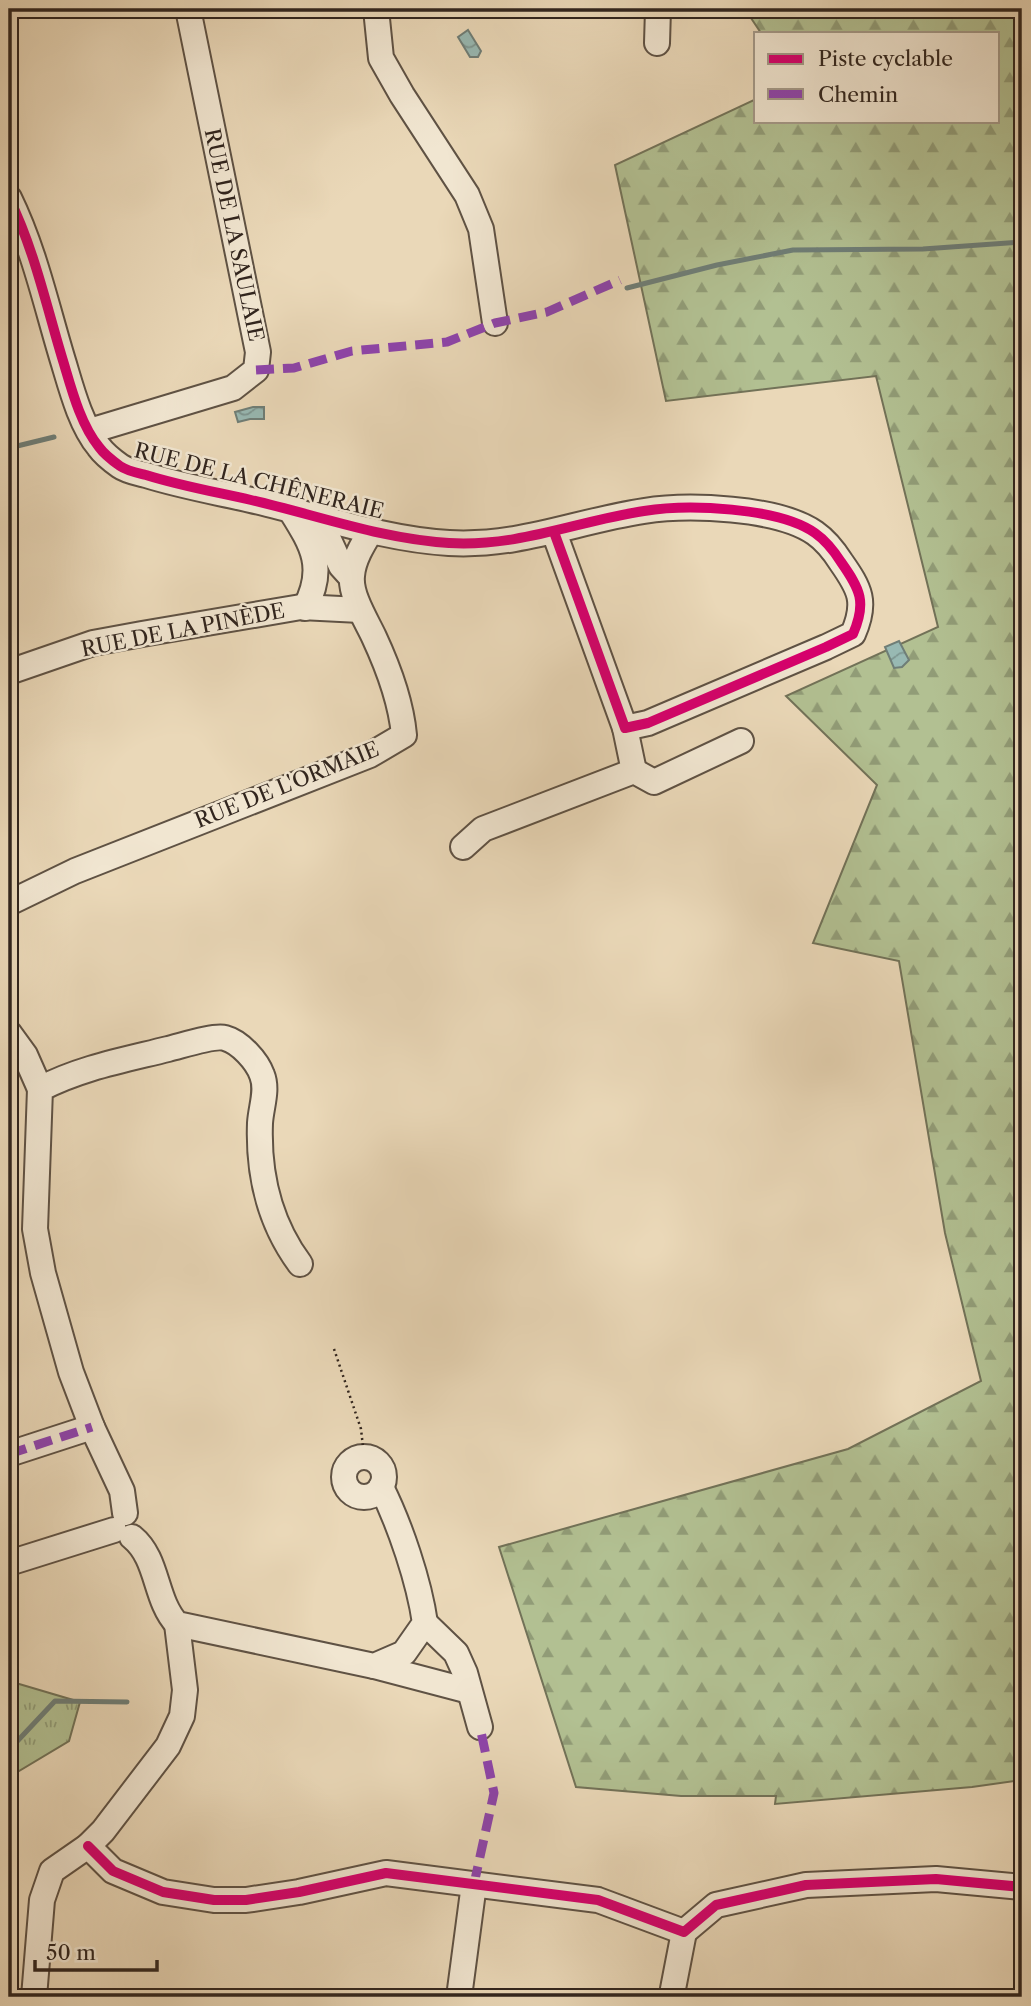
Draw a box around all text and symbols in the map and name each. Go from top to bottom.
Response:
legend [754,32,1000,122]
text: Piste cyclable [818,46,953,71]
text: Chemin [818,82,898,107]
street label: RUE DE LA SAULAIE [200,126,269,344]
street label: RUE DE LA CHÊNERAIE [132,437,386,524]
street label: RUE DE LA PINÈDE [79,597,287,662]
street label: RUE DE L'ORMAIE [191,736,383,833]
scale bar [35,1929,158,1973]
text: 50 m [46,1940,96,1965]

